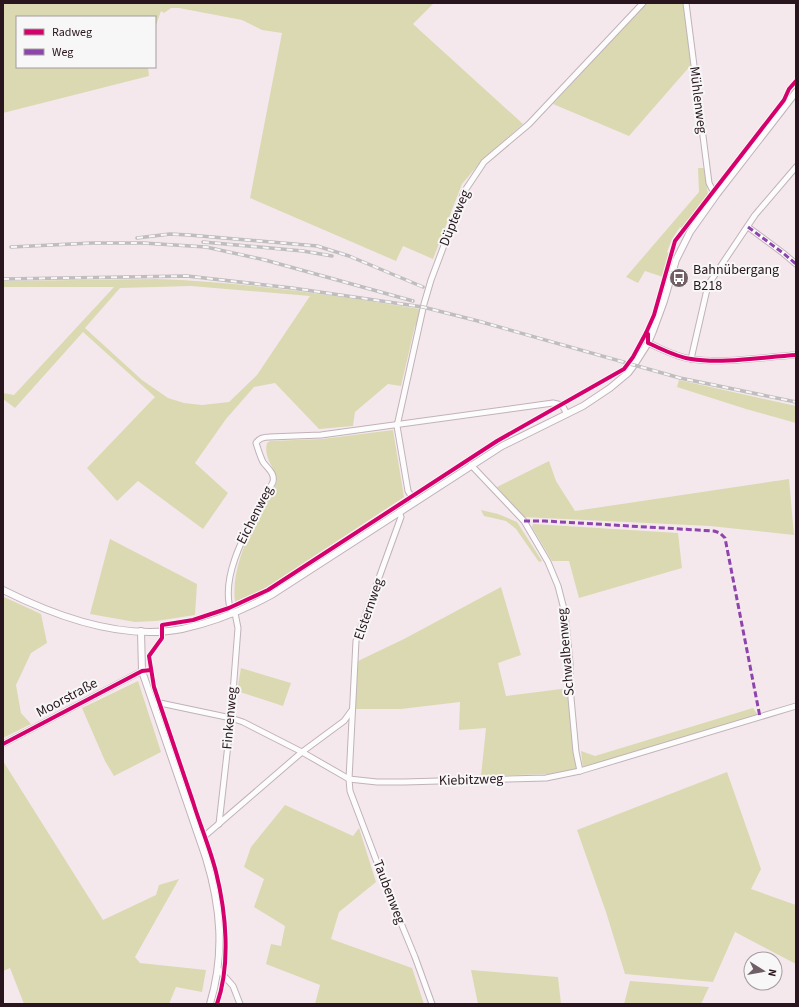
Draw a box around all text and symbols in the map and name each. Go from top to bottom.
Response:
legend [16,16,156,68]
text: Radweg [52,24,92,41]
text: Weg [52,44,73,61]
street label: Mühlenweg [684,65,712,135]
street label: Düpteweg [435,187,475,249]
place label: Bahnübergang B218 [693,260,779,296]
bus stop icon: Bahnübergang B218 [668,267,690,289]
street label: Eichenweg [232,482,278,548]
street label: Elsternweg [349,575,389,643]
street label: Schwalbenweg [552,607,580,697]
street label: Moorstraße [33,673,101,723]
street label: Finkenweg [217,686,243,750]
street label: Kiebitzweg [439,769,503,791]
street label: Taubenweg [368,857,410,927]
north arrow [743,951,783,991]
text: N [764,968,780,978]

